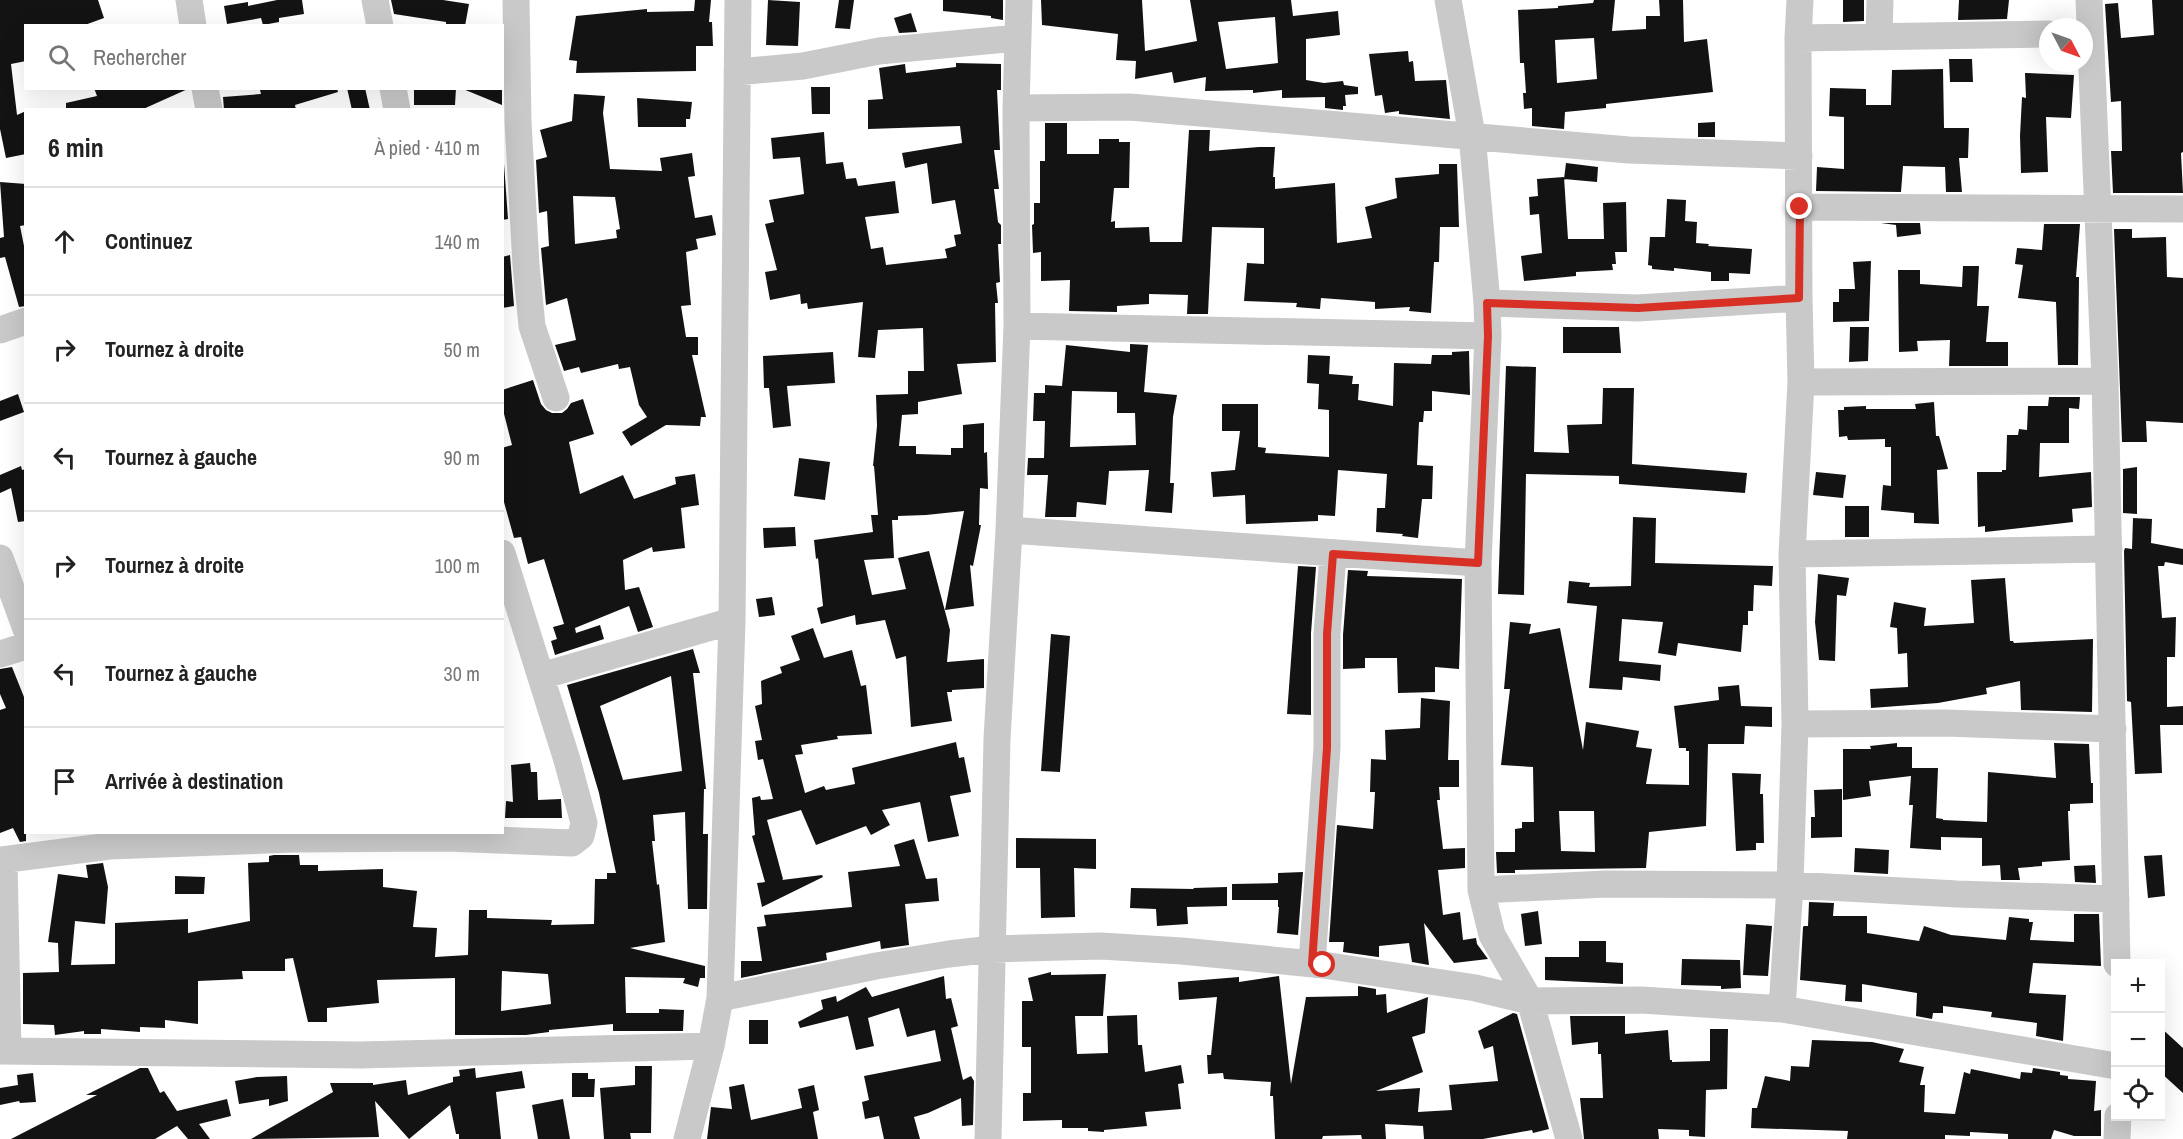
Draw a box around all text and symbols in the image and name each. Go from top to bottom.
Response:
north arrow [2039,18,2093,72]
search box [24,24,504,90]
icon: search [45,41,78,74]
text: Rechercher [93,42,186,72]
text: 6 min [48,130,104,165]
text: À pied · 410 m [374,134,480,161]
route end [1786,193,1812,219]
icon: ahead [48,225,81,258]
text: Continuez [105,226,192,256]
text: 140 m [434,228,480,255]
icon: right [48,333,81,366]
text: Tournez à droite [105,334,244,364]
text: 50 m [444,336,480,363]
icon: left [48,441,81,474]
text: Tournez à gauche [105,442,257,472]
text: 90 m [444,444,480,471]
icon: right [48,549,81,582]
text: Tournez à droite [105,550,244,580]
text: 100 m [434,552,480,579]
icon: left [48,657,81,690]
text: Tournez à gauche [105,658,257,688]
text: 30 m [444,660,480,687]
icon: arrive [48,765,81,798]
text: Arrivée à destination [105,766,283,796]
route start [1309,951,1335,977]
map controls [2111,959,2165,1121]
button: + [2111,959,2165,1013]
button: − [2111,1013,2165,1067]
button: locate [2111,1067,2165,1121]

